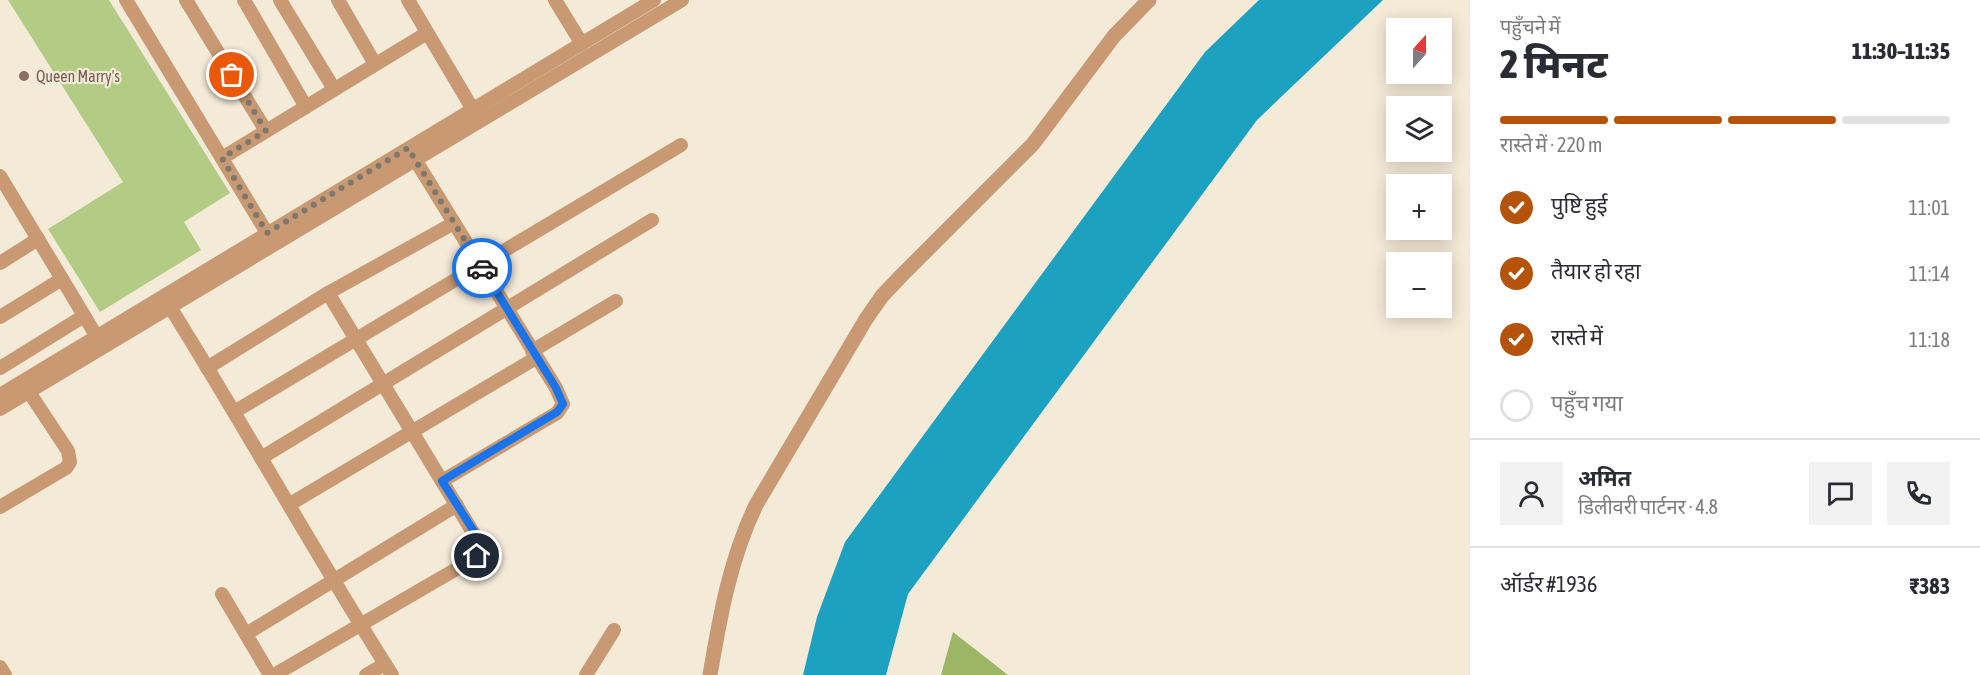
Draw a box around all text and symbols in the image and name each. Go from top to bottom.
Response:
text: पहुँचने में [1500,15,1560,38]
north arrow [1386,18,1452,84]
map controls [1386,18,1452,318]
text: 11:30–11:35 [1852,38,1950,64]
text: 2 मिनट [1500,42,1608,86]
pin [206,49,257,100]
icon: bag [215,58,248,91]
place label: Queen Marry's [36,67,120,86]
marker: Queen Marry's [17,69,31,83]
button: layers [1386,96,1452,162]
text: रास्ते में · 220 m [1500,133,1602,156]
button: + [1386,174,1452,240]
icon: check [1500,191,1533,224]
text: पुष्टि हुई [1551,192,1608,218]
text: 11:01 [1908,196,1950,219]
courier [452,238,512,298]
icon: car [466,252,499,285]
button: − [1386,252,1452,318]
icon: check [1500,257,1533,290]
text: तैयार हो रहा [1551,258,1641,284]
text: 11:14 [1909,262,1950,285]
icon: check [1500,323,1533,356]
text: रास्ते में [1551,324,1603,350]
text: 11:18 [1909,328,1950,351]
text: पहुँच गया [1551,390,1623,416]
button: person [1500,462,1563,525]
button: chat [1809,462,1872,525]
button: phone [1887,462,1950,525]
text: अमित [1578,465,1631,491]
text: डिलीवरी पार्टनर · 4.8 [1578,495,1718,518]
pin [451,530,502,581]
icon: home [460,539,493,572]
text: ऑर्डर #1936 [1500,571,1597,597]
text: ₹383 [1910,573,1950,599]

